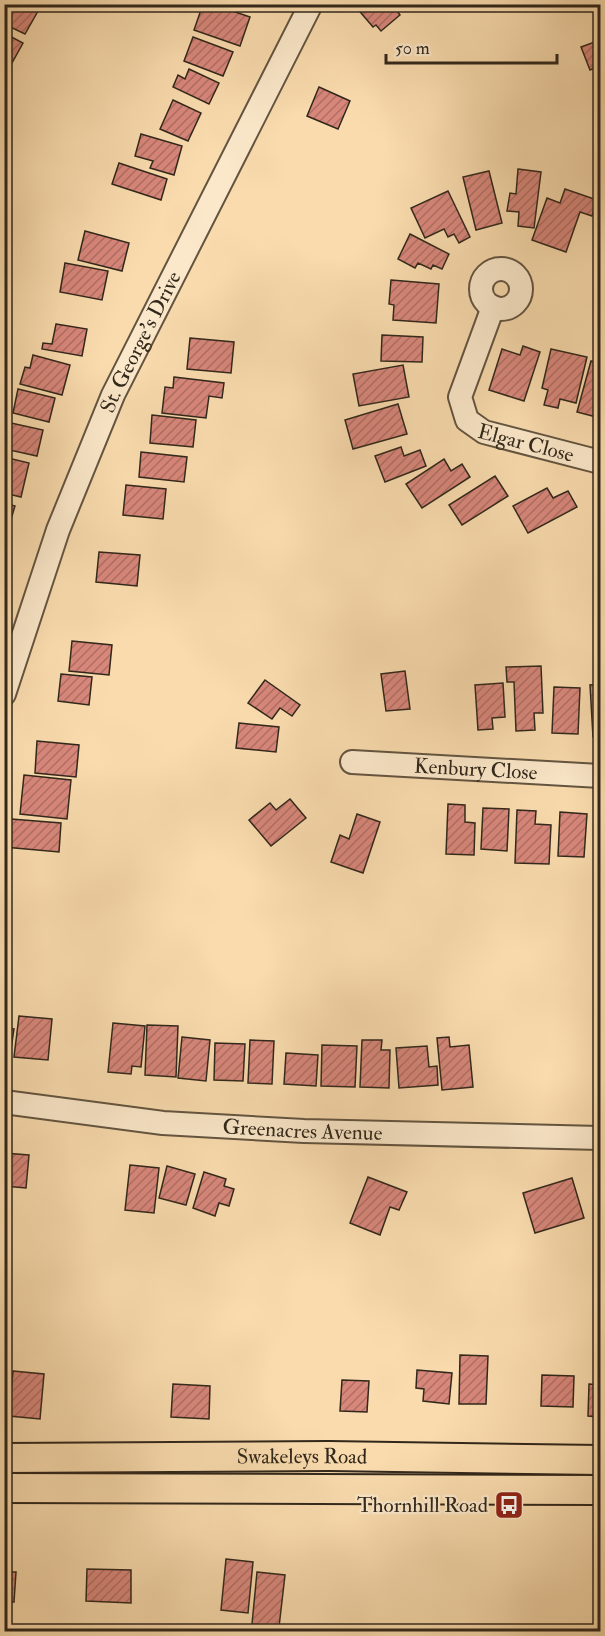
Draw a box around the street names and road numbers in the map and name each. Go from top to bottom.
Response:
street label: St. George's Drive [94,267,188,417]
street label: Elgar Close [475,418,577,469]
street label: Kenbury Close [413,753,538,786]
street label: Greenacres Avenue [222,1113,383,1147]
street label: Swakeleys Road [237,1443,368,1471]

